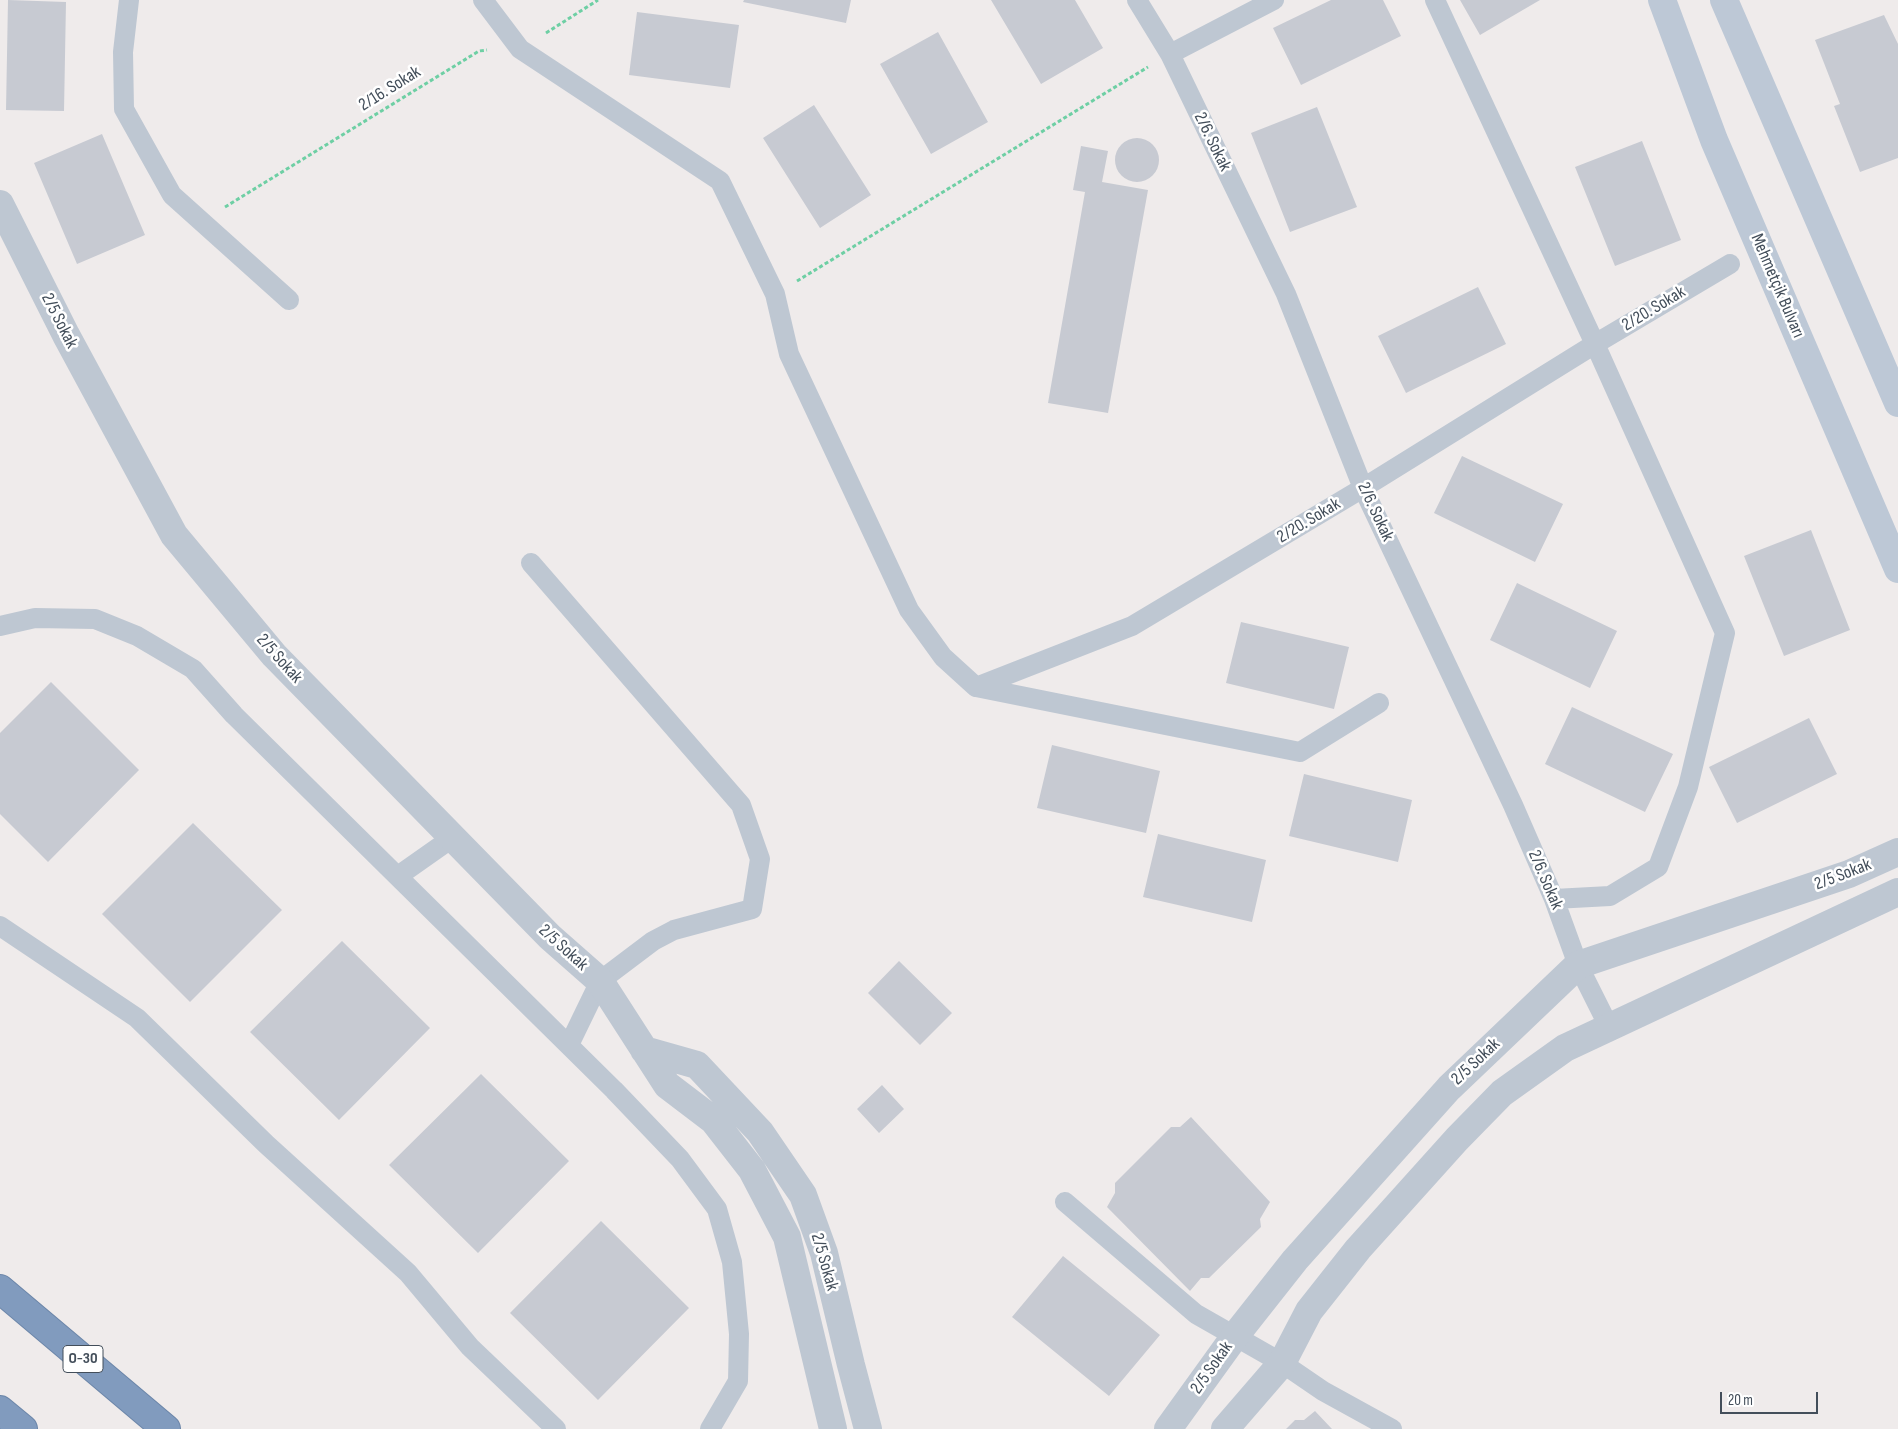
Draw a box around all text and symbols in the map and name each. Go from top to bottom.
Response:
street label: 2/16. Sokak [355,62,425,116]
street label: 2/6. Sokak [1189,109,1235,175]
street label: Mehmetçik Bulvarı [1745,231,1809,341]
street label: 2/20. Sokak [1618,282,1690,336]
street label: 2/5 Sokak [36,290,82,352]
street label: 2/6. Sokak [1352,479,1398,545]
street label: 2/20. Sokak [1273,494,1345,548]
street label: 2/5 Sokak [251,630,307,688]
street label: 2/6. Sokak [1523,847,1567,913]
street label: 2/5 Sokak [1812,854,1874,896]
street label: 2/5 Sokak [534,920,592,976]
street label: 2/5 Sokak [1447,1034,1505,1090]
street label: 2/5 Sokak [805,1231,843,1293]
street label: 2/5 Sokak [1186,1338,1238,1398]
road number: O-30 [63,1346,103,1372]
scale bar [1723,1382,1820,1414]
text: 20 m [1728,1391,1753,1410]

